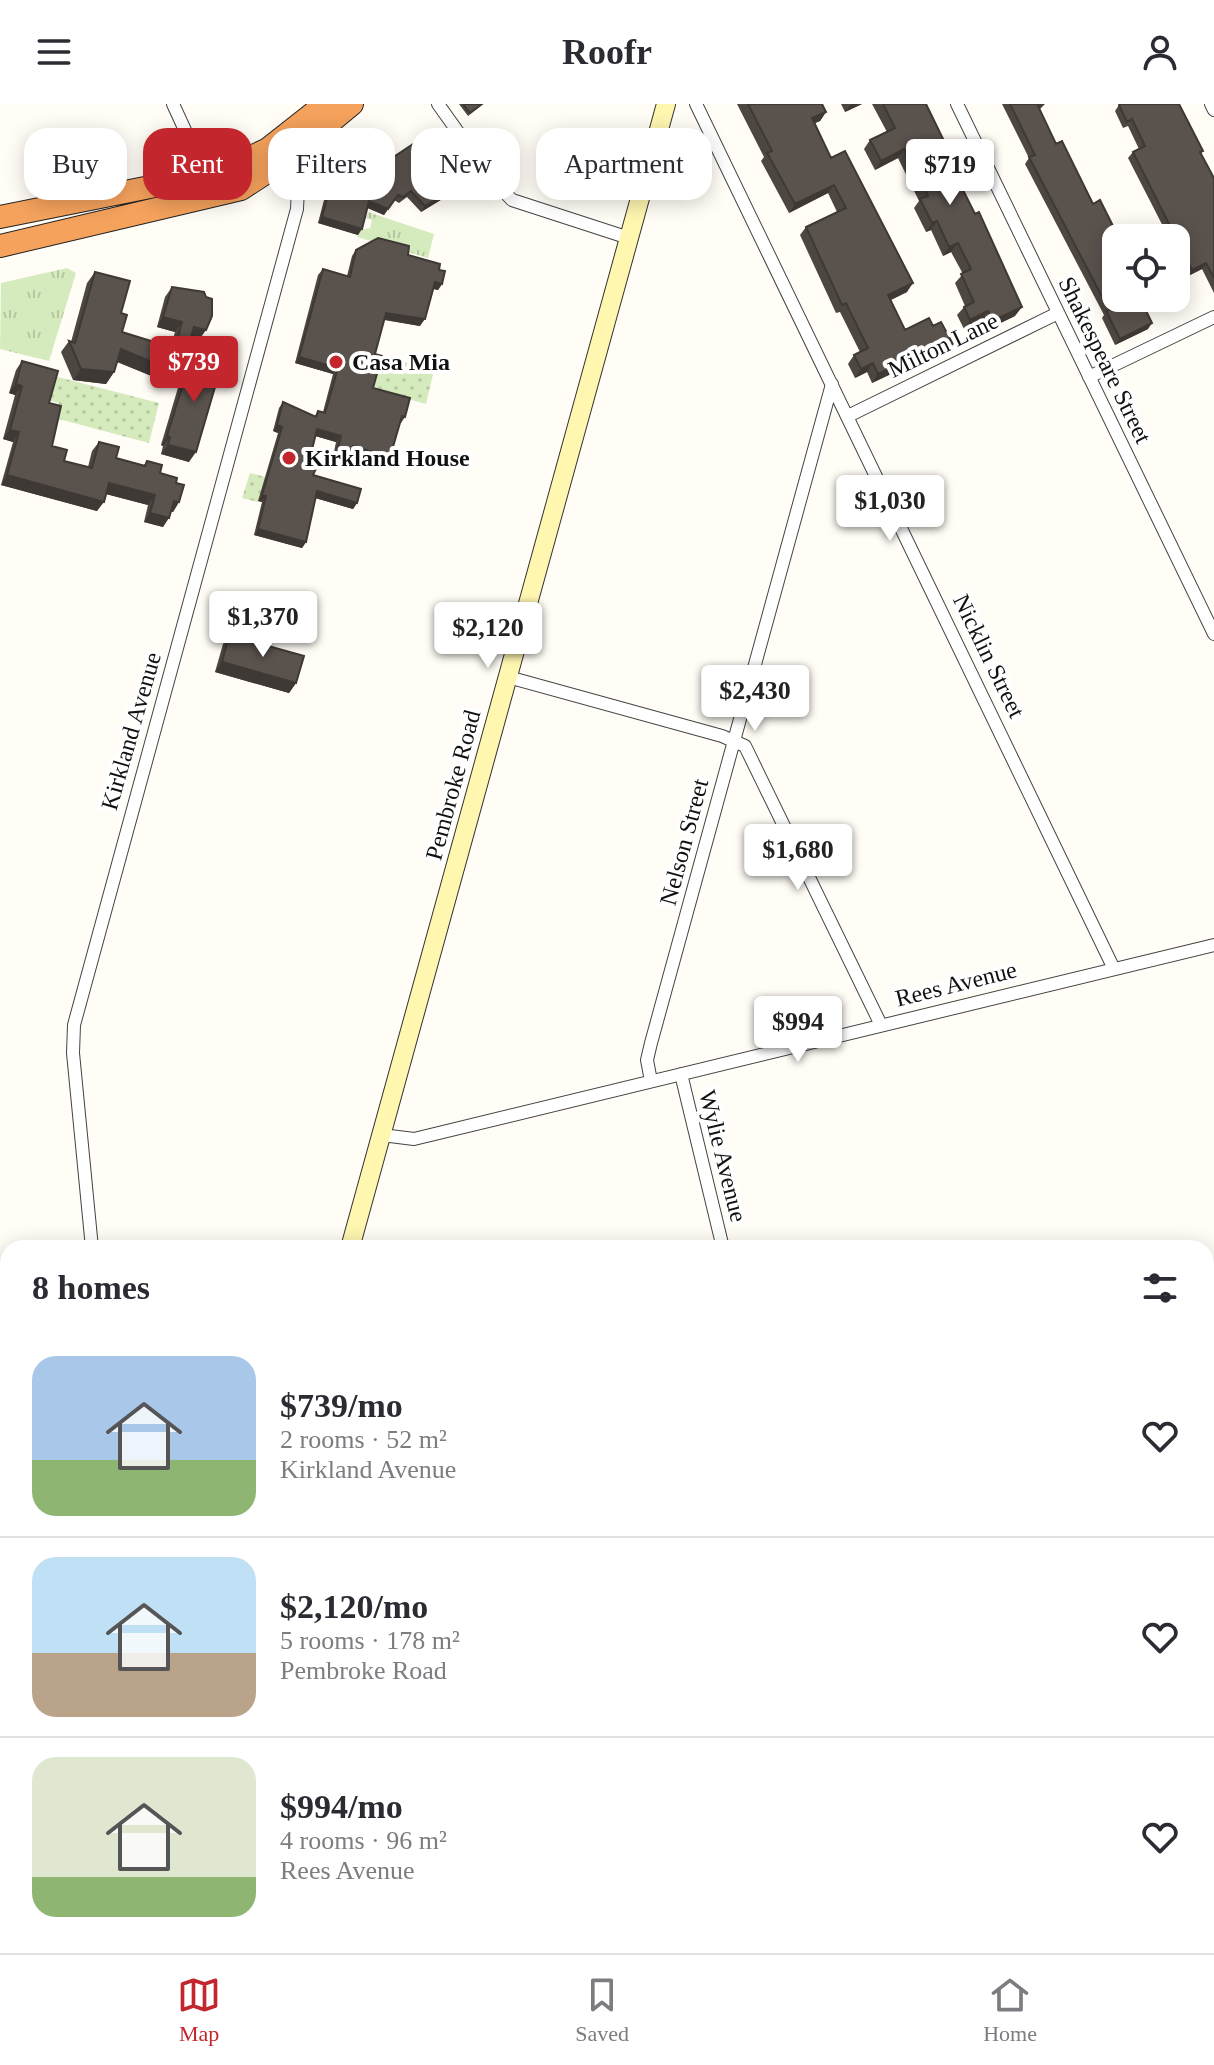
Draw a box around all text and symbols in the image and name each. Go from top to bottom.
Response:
icon: menu [32,30,76,74]
icon: person [1138,30,1182,74]
text: Roofr [562,32,652,72]
chip: Buy [24,128,127,200]
chip: Rent [143,128,252,200]
chip: Filters [268,128,395,200]
chip: New [411,128,520,200]
chip: Apartment [536,128,712,200]
pin: $719 [903,139,997,207]
text: $719 [924,150,976,179]
map controls [1102,224,1190,312]
button: locate [1102,224,1190,312]
street label: Shakespeare Street [1053,273,1157,448]
street label: Milton Lane [884,307,1002,383]
pin: $739 [147,336,241,404]
text: $739 [168,347,220,376]
place label: Casa Mia [352,349,450,375]
marker: Casa Mia [327,353,345,371]
place label: Kirkland House [305,445,470,471]
marker: Kirkland House [280,449,298,467]
pin: $1,030 [825,475,955,543]
text: $1,030 [854,486,926,515]
street label: Nicklin Street [948,590,1030,722]
pin: $1,370 [198,591,328,659]
text: $1,370 [227,602,299,631]
pin: $2,120 [423,602,553,670]
text: $2,120 [452,613,524,642]
street label: Kirkland Avenue [96,649,166,813]
pin: $2,430 [690,665,820,733]
text: $2,430 [719,676,791,705]
street label: Pembroke Road [421,707,485,863]
street label: Nelson Street [655,776,713,908]
pin: $1,680 [733,824,863,892]
text: $1,680 [762,835,834,864]
street label: Rees Avenue [893,956,1019,1012]
pin: $994 [751,996,845,1064]
text: $994 [772,1007,824,1036]
street label: Wylie Avenue [694,1087,752,1225]
icon: filters [1138,1266,1182,1310]
text: 8 homes [32,1269,150,1306]
text: $739/mo [280,1387,403,1424]
icon: home [96,1388,192,1484]
icon: heart [1138,1414,1182,1458]
text: 2 rooms · 52 m² [280,1425,447,1454]
text: Kirkland Avenue [280,1455,456,1484]
text: $2,120/mo [280,1588,428,1625]
icon: home [96,1589,192,1685]
icon: heart [1138,1615,1182,1659]
text: 5 rooms · 178 m² [280,1626,460,1655]
text: Pembroke Road [280,1656,447,1685]
text: $994/mo [280,1788,403,1825]
icon: home [96,1789,192,1885]
icon: heart [1138,1815,1182,1859]
text: 4 rooms · 96 m² [280,1826,447,1855]
text: Rees Avenue [280,1856,415,1885]
tab: Map [177,1973,221,2047]
tab: Saved [575,1973,629,2047]
tab: Home [983,1973,1037,2047]

